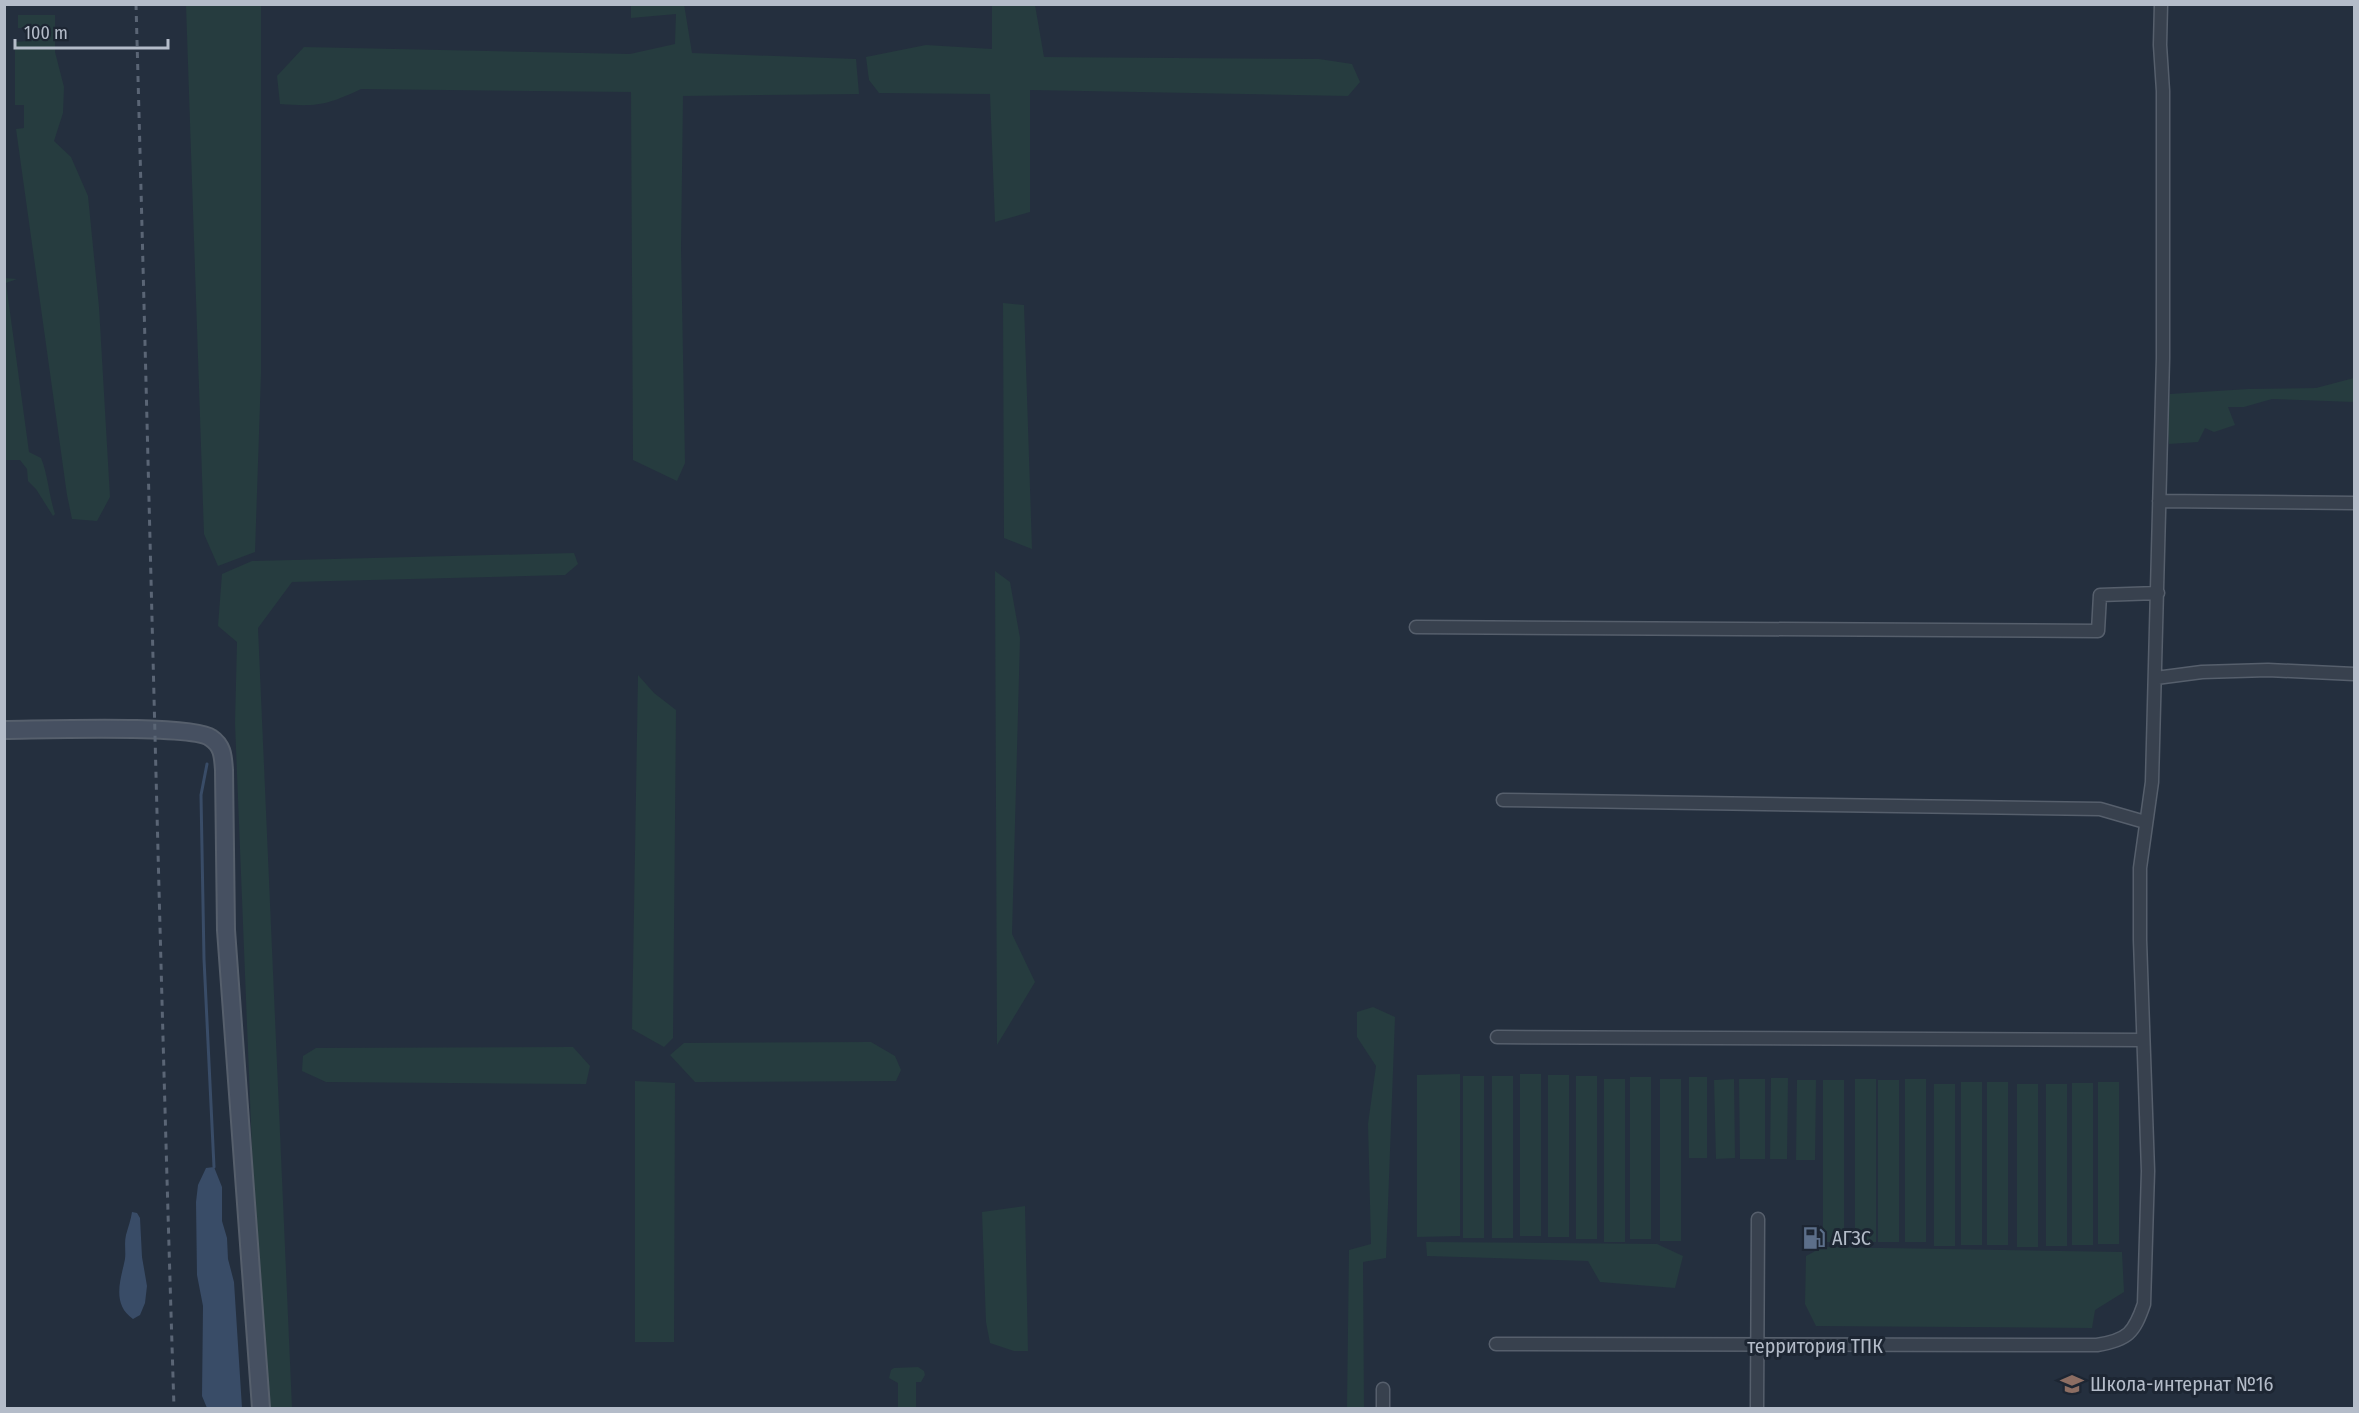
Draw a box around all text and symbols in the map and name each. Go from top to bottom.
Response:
scale bar [15,12,168,50]
text: 100 m [24,22,68,44]
fuel station icon: АГЗС [1801,1225,1827,1251]
place label: АГЗС [1832,1226,1871,1250]
street label: территория ТПК [1747,1334,1883,1358]
school or university icon: Школа-интернат №16 [2059,1371,2085,1397]
place label: Школа-интернат №16 [2090,1372,2274,1396]

